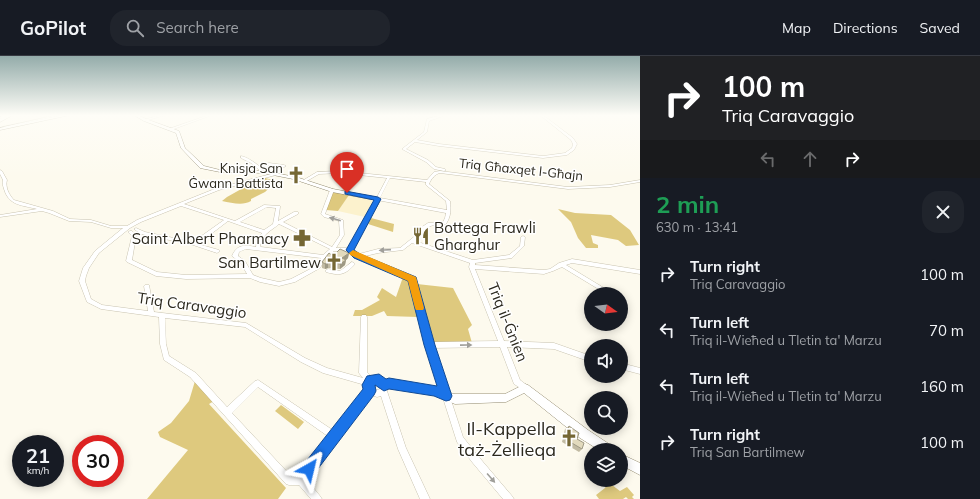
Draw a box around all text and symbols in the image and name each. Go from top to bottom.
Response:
search box [110,10,390,46]
text: GoPilot [20,16,86,40]
icon: search [124,17,146,39]
text: Search here [156,18,239,37]
text: Map [782,19,811,37]
text: Directions [833,19,898,37]
text: Saved [920,19,960,37]
text: 100 m [722,69,805,104]
icon: right [656,72,708,124]
text: Triq Caravaggio [722,104,854,127]
icon: left [757,148,779,170]
icon: ahead [799,148,821,170]
icon: right [841,148,863,170]
pin [330,152,364,193]
street label: Triq Għaxqet l-Għajn [458,155,584,183]
icon: arrive [336,158,358,180]
place label: Knisja San Ġwann Battista [189,160,283,191]
church icon: Knisja San Ġwann Battista [286,165,306,185]
text: 2 min [656,189,719,219]
button: close [922,191,964,233]
one-way arrow [328,216,340,222]
place label: Bottega Frawli Gharghur [434,218,536,254]
text: 630 m · 13:41 [656,219,738,235]
restaurant icon: Bottega Frawli Gharghur [411,226,431,246]
pharmacy icon: Saint Albert Pharmacy [292,228,312,248]
place label: Saint Albert Pharmacy [132,229,289,248]
one-way arrow [379,247,391,254]
church icon: San Bartilmew [324,252,344,272]
place label: San Bartilmew [218,253,321,272]
text: Turn right [690,257,760,276]
icon: right [656,263,678,285]
text: 100 m [920,265,964,284]
text: Triq Caravaggio [690,276,786,292]
street label: Triq il-Ġnien [484,280,532,364]
north arrow [584,287,628,331]
map controls [584,287,628,487]
street label: Triq Caravaggio [136,288,248,322]
text: Turn left [690,313,749,332]
icon: left [656,319,678,341]
text: 70 m [929,321,964,340]
text: Triq il-Wieħed u Tletin ta' Marzu [690,332,882,348]
button: sound [584,339,628,383]
one-way arrow [460,342,473,348]
text: Turn left [690,369,749,388]
icon: left [656,375,678,397]
text: 160 m [920,377,964,396]
text: Triq il-Wieħed u Tletin ta' Marzu [690,388,882,404]
button: search [584,391,628,435]
place label: Il-Kappella taż-Żellieqa [458,417,556,461]
text: Turn right [690,425,760,444]
church icon: Il-Kappella taż-Żellieqa [559,428,579,448]
icon: right [656,431,678,453]
text: 100 m [920,433,964,452]
speed limit sign: 30 [72,435,124,487]
text: 21 [26,443,50,468]
button: layers [584,443,628,487]
text: Triq San Bartilmew [690,444,805,460]
position arrow [288,448,330,490]
text: km/h [27,464,49,477]
one-way arrow [486,472,495,483]

